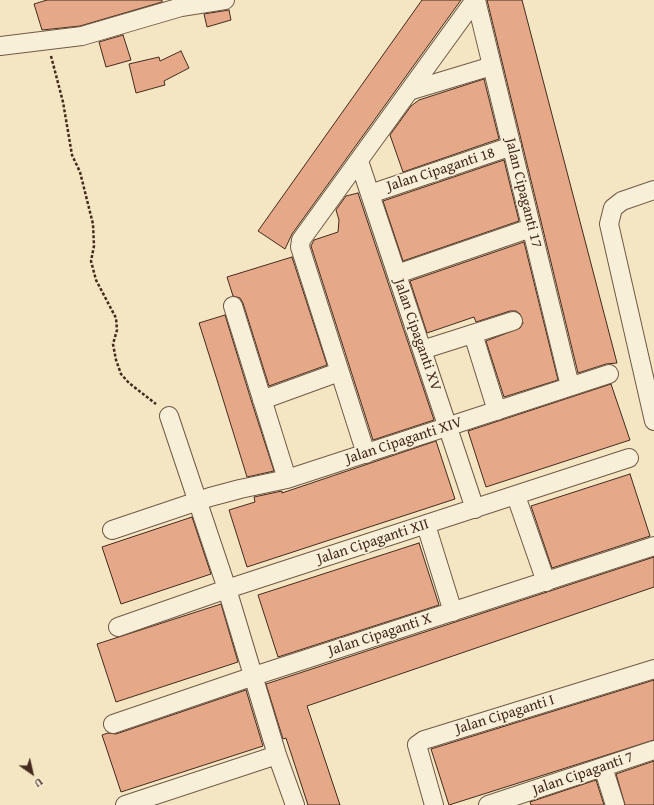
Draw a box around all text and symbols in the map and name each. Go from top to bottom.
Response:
street label: Jalan Cipaganti 17 [501,136,545,250]
street label: Jalan Cipaganti 18 [385,144,497,196]
street label: Jalan Cipaganti XV [389,277,445,393]
street label: Jalan Cipaganti XIV [343,414,465,468]
street label: Jalan Cipaganti XII [315,515,431,569]
street label: Jalan Cipaganti X [326,610,434,660]
street label: Jalan Cipaganti I [453,691,557,739]
street label: Jalan Cipaganti 7 [530,748,636,800]
north arrow [12,753,52,793]
text: U [31,774,46,792]

